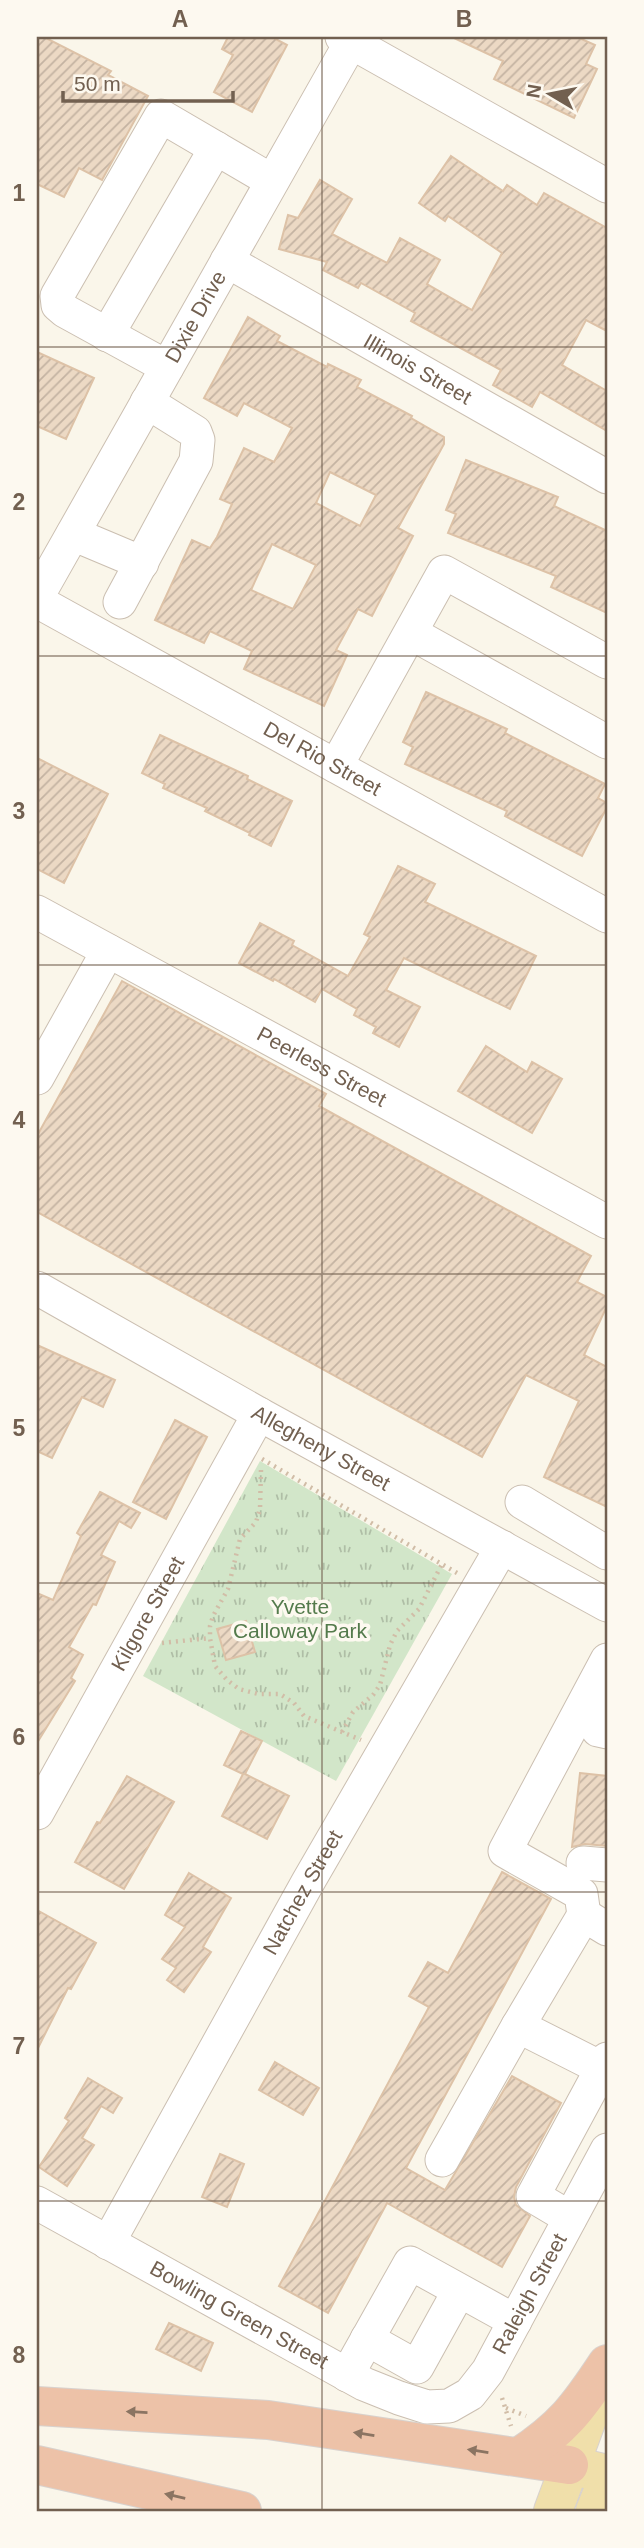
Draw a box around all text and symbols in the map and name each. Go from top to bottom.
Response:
text: A [172,6,188,32]
text: B [456,6,472,32]
scale bar [63,60,233,104]
north arrow [514,60,584,130]
text: 50 m [74,72,121,95]
text: N [522,83,545,100]
text: 1 [13,180,26,206]
street label: Dixie Drive [160,267,230,366]
street label: Illinois Street [360,329,476,409]
text: 2 [13,489,25,515]
street label: Del Rio Street [260,717,386,800]
text: 3 [13,798,25,824]
street label: Peerless Street [253,1022,391,1111]
text: 4 [13,1107,26,1133]
street label: Allegheny Street [248,1400,395,1495]
text: 5 [13,1415,26,1441]
street label: Kilgore Street [106,1552,188,1675]
park label: Yvette Calloway Park [233,1595,368,1642]
text: 6 [13,1724,25,1750]
street label: Natchez Street [258,1826,347,1958]
text: 7 [13,2033,25,2059]
street label: Raleigh Street [487,2229,571,2358]
street label: Bowling Green Street [146,2256,332,2373]
text: 8 [13,2342,26,2368]
one-way arrow [126,2406,148,2417]
one-way arrow [352,2428,374,2439]
one-way arrow [467,2445,489,2456]
one-way arrow [164,2491,186,2502]

